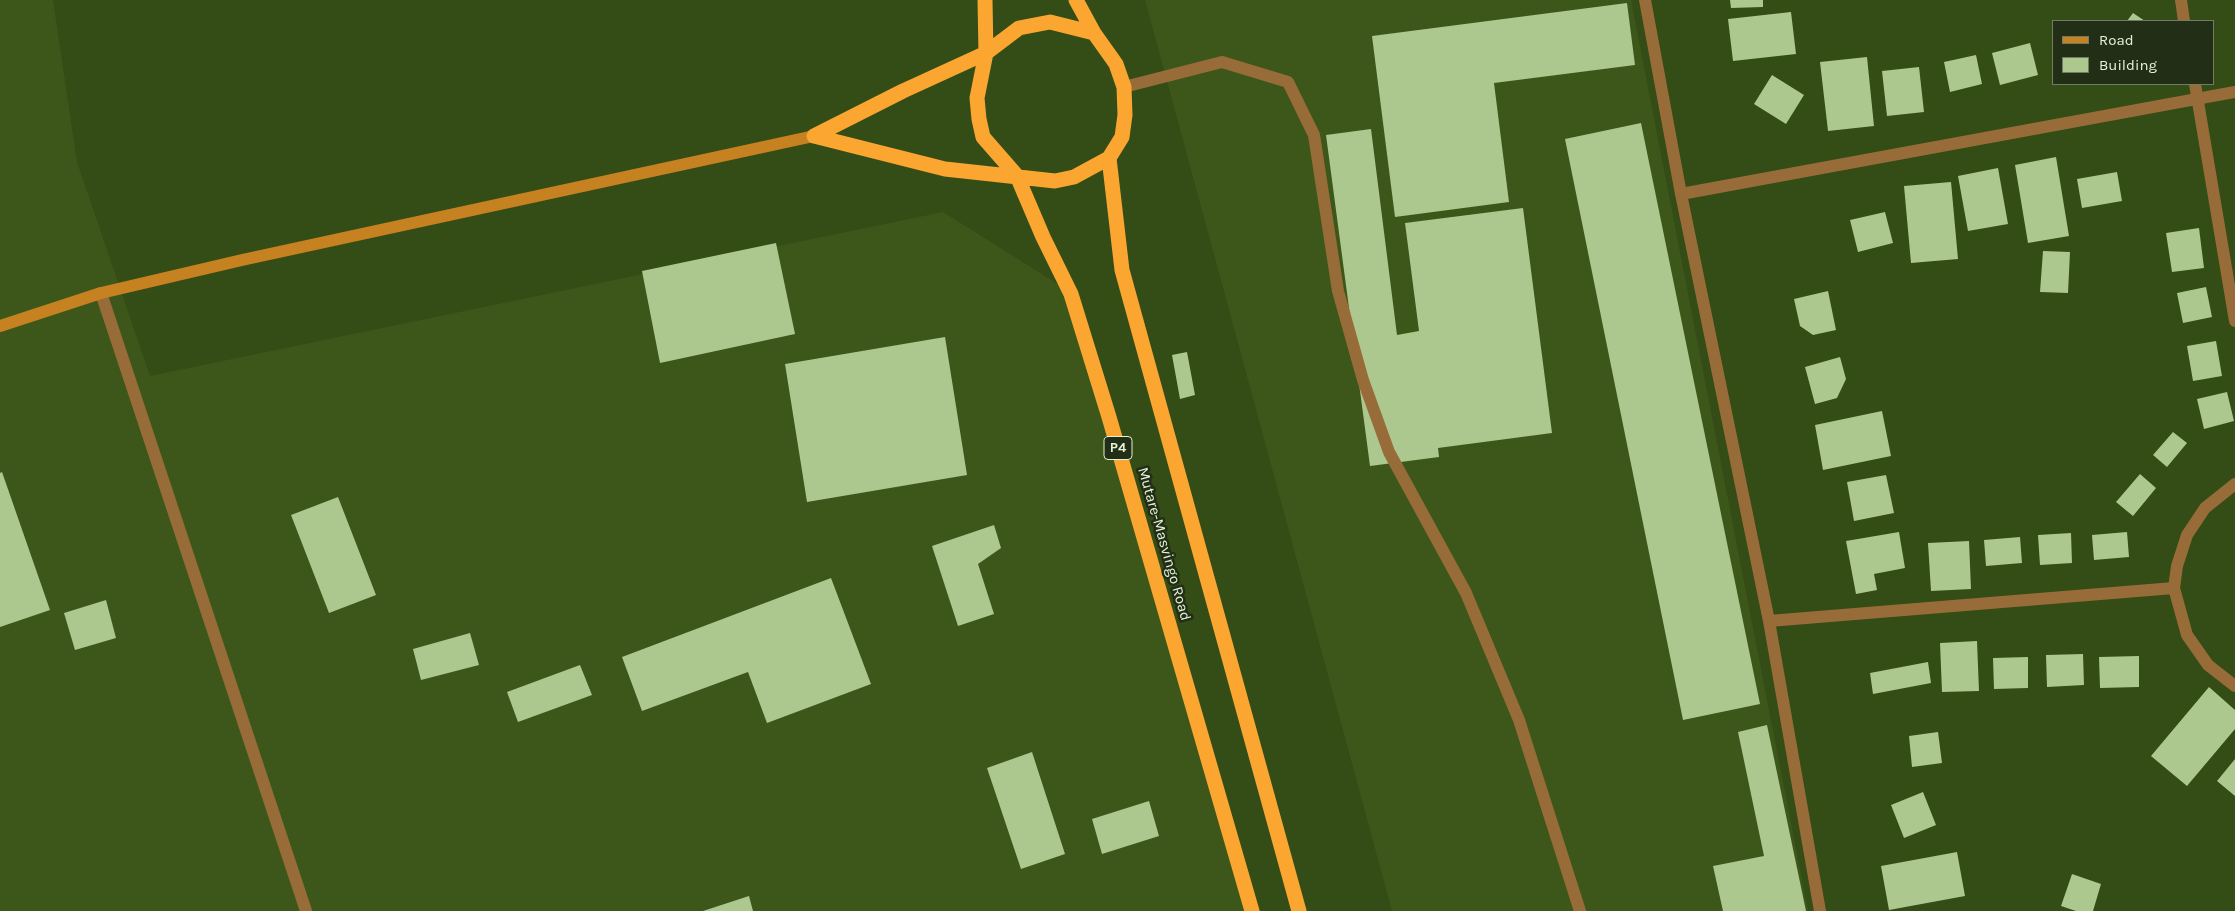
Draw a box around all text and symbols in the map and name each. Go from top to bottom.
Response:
legend [2052,20,2215,85]
text: Road [2099,31,2134,49]
text: Building [2099,56,2157,74]
road number: P4 [1104,436,1132,459]
street label: Mutare-Masvingo Road [1133,465,1195,623]

